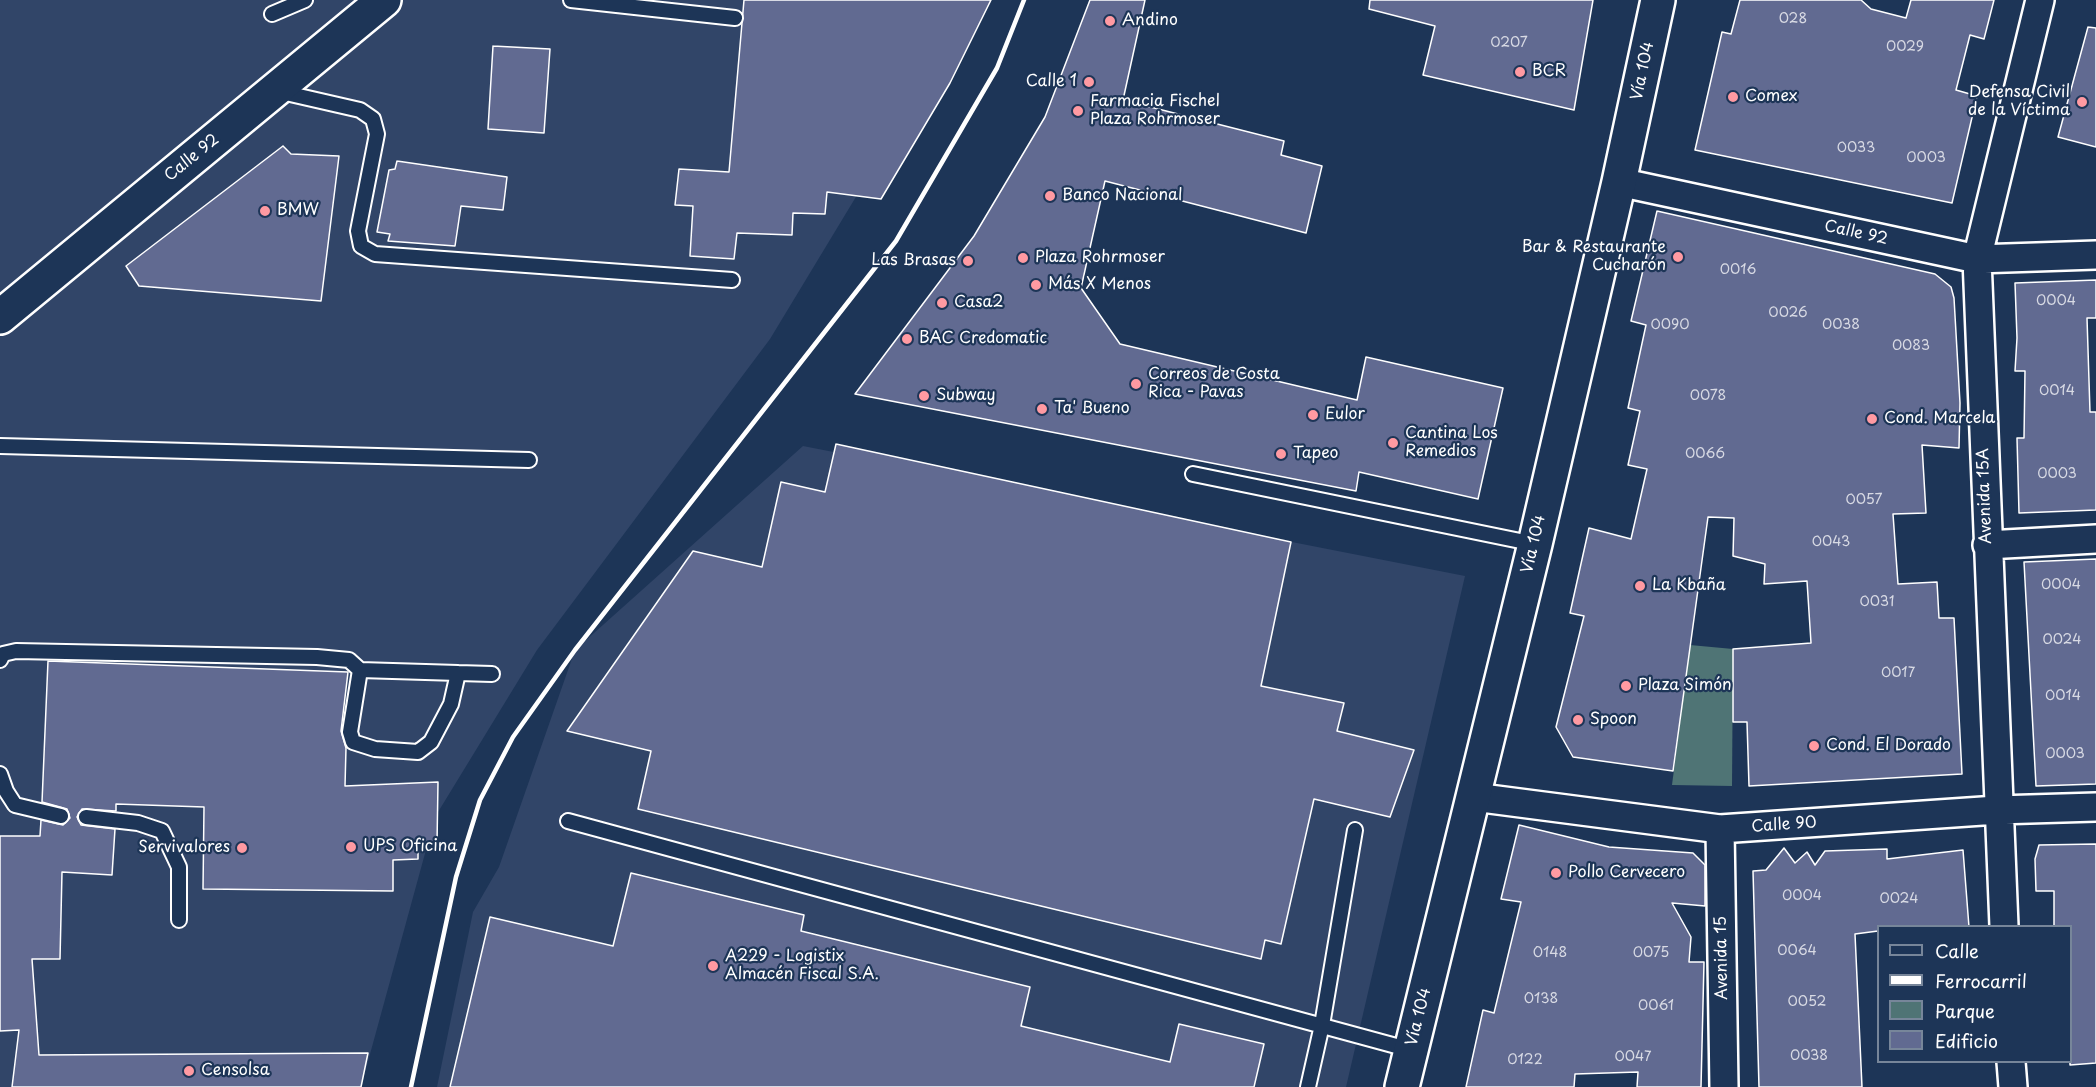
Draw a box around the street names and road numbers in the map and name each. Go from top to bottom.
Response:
street label: Vía 104 [1627,40,1659,102]
street label: Calle 92 [161,130,223,186]
street label: Calle 92 [1823,217,1889,249]
street label: Avenida 15A [1974,448,1996,544]
street label: Vía 104 [1518,513,1550,575]
street label: Calle 90 [1751,813,1817,837]
street label: Avenida 15 [1712,916,1732,1000]
street label: Vía 104 [1403,986,1435,1048]

